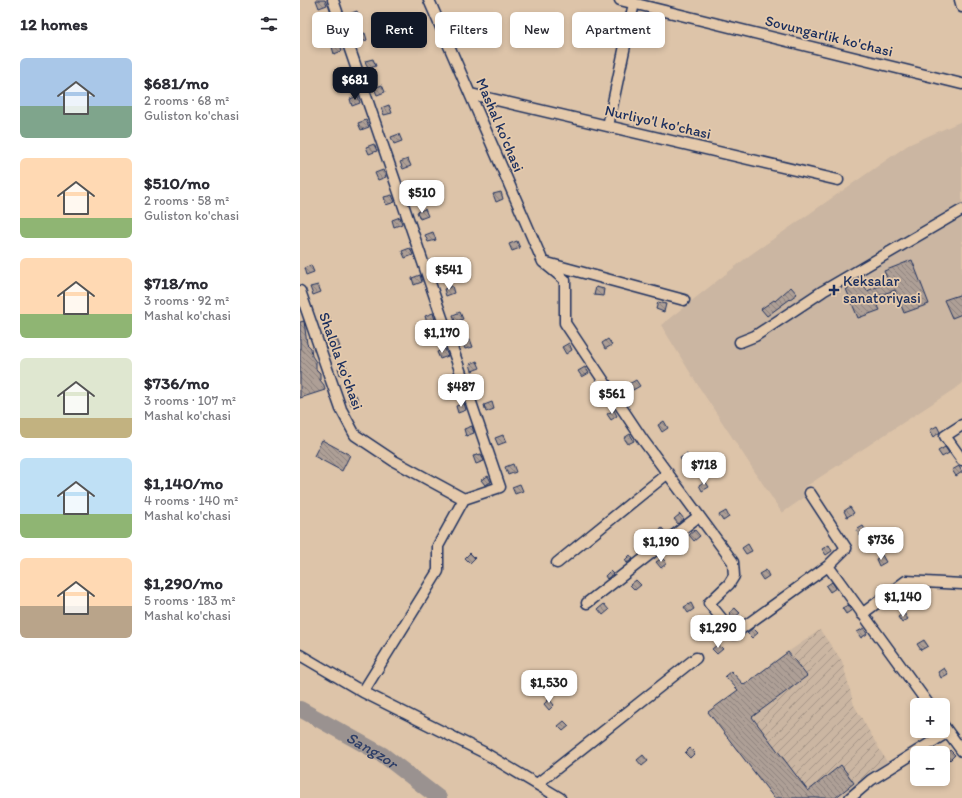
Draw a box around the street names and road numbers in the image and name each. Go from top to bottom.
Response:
street label: Sovungarlik ko'chasi [763,11,895,61]
street label: Mashal ko'chasi [472,75,528,175]
street label: Nurliyo'l ko'chasi [603,101,713,143]
street label: Shalola ko'chasi [315,310,367,412]

